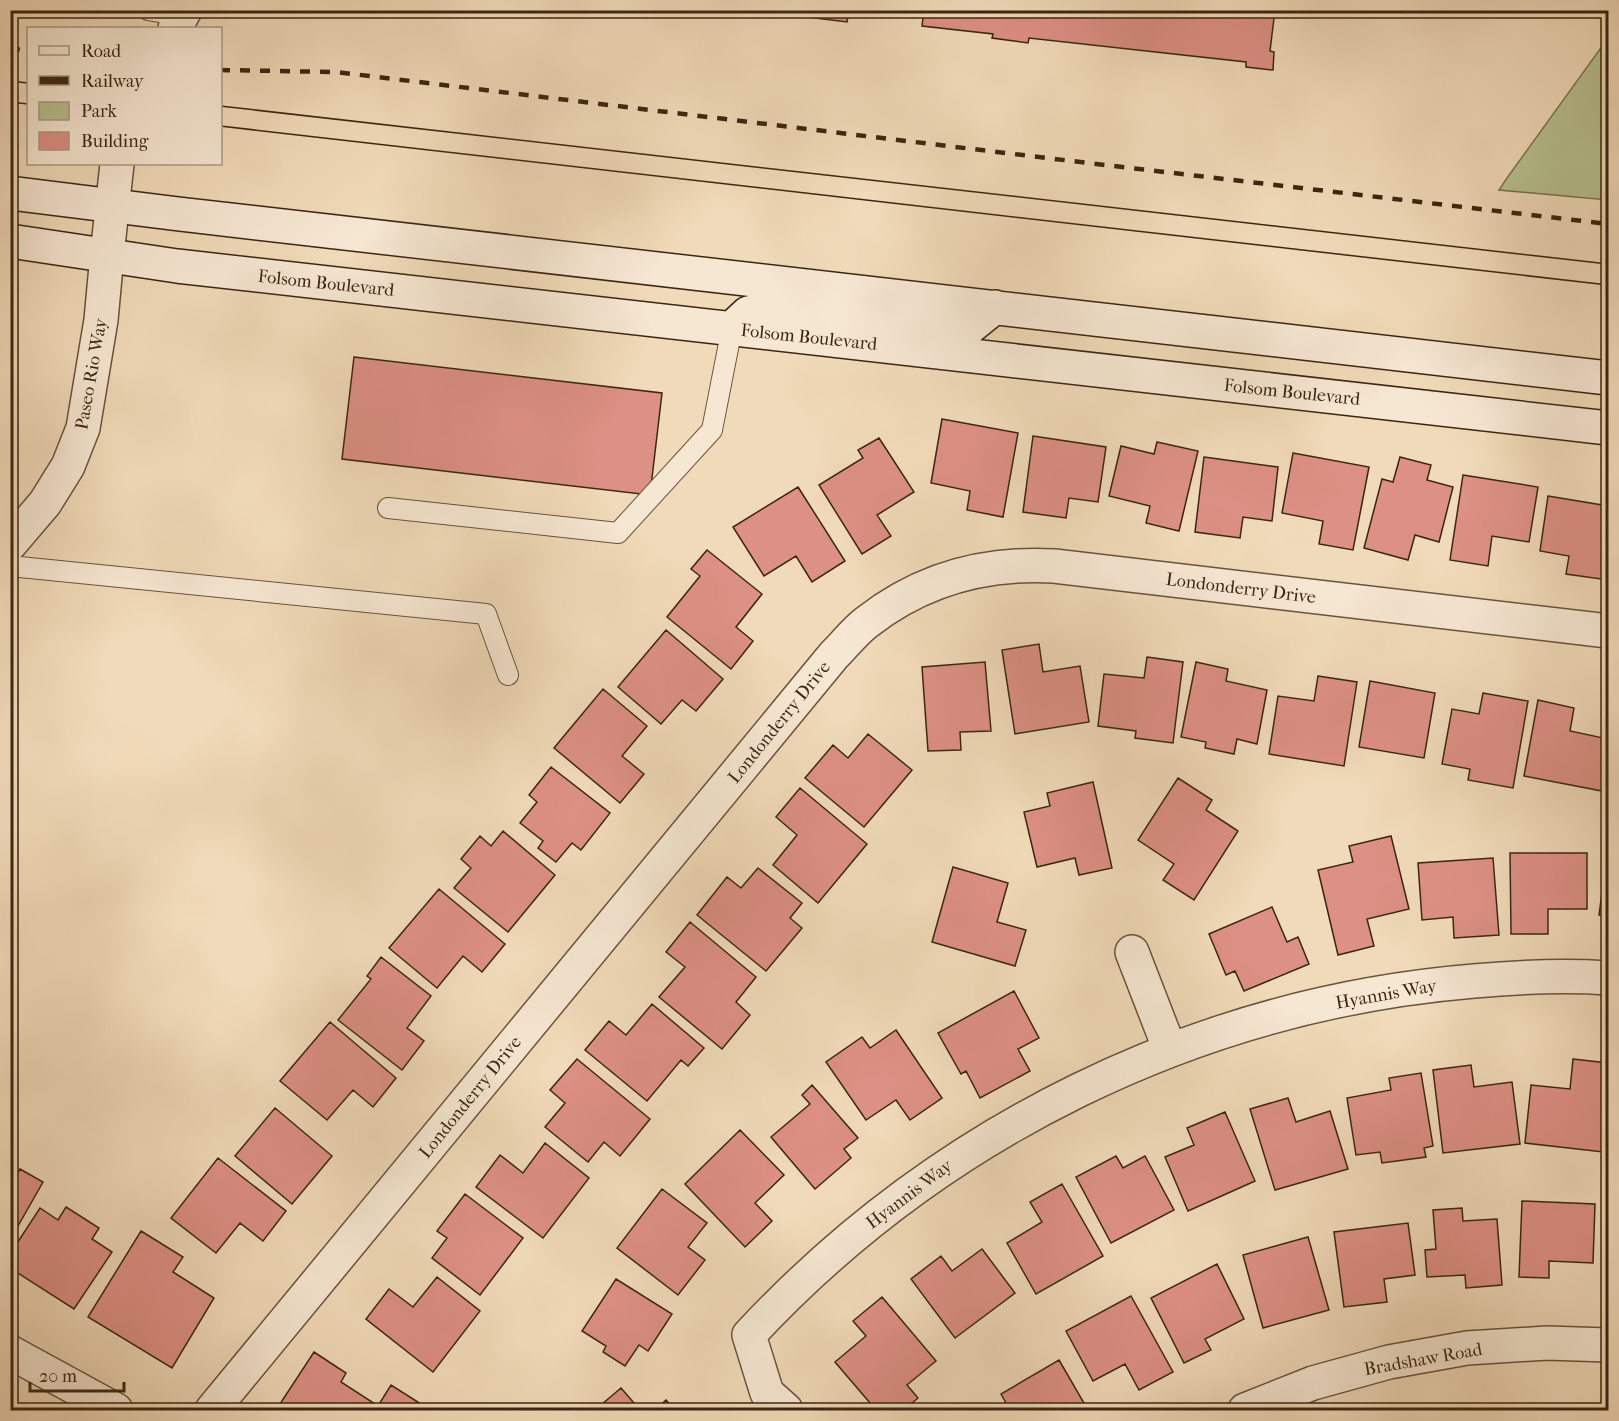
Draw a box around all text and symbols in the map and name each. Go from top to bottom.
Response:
legend [27,27,222,165]
text: Road [81,41,121,62]
text: Railway [81,71,145,92]
text: Park [81,101,118,122]
text: Building [81,131,149,152]
street label: Folsom Boulevard [257,266,395,301]
street label: Paseo Rio Way [71,315,112,431]
street label: Folsom Boulevard [740,320,878,355]
street label: Folsom Boulevard [1223,375,1361,410]
street label: Londonderry Drive [1165,569,1317,608]
street label: Londonderry Drive [724,657,835,788]
street label: Hyannis Way [1334,975,1440,1014]
street label: Londonderry Drive [415,1032,526,1163]
street label: Hyannis Way [862,1154,958,1234]
street label: Bradshaw Road [1362,1339,1484,1380]
scale bar [30,1355,124,1393]
text: 20 m [39,1366,77,1387]

